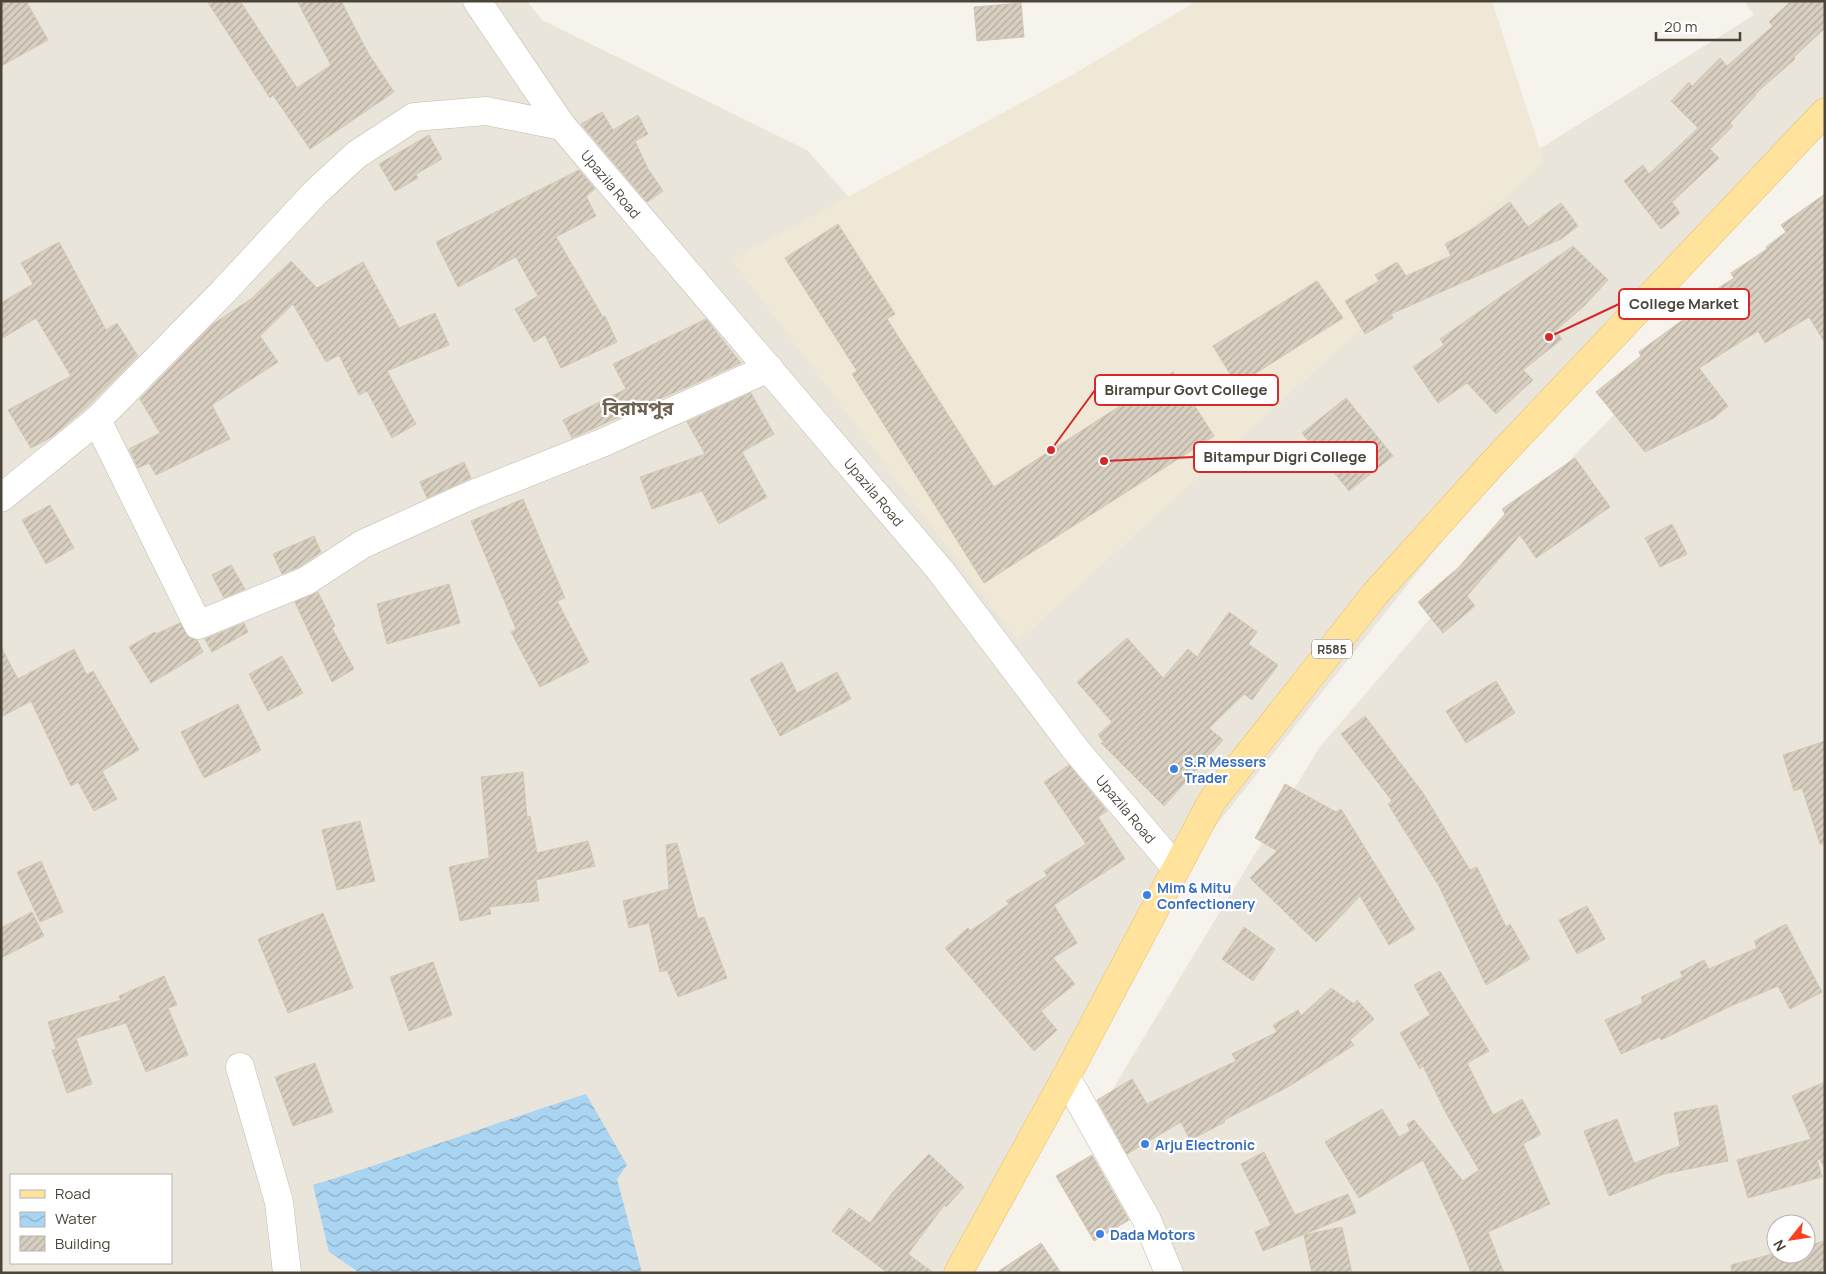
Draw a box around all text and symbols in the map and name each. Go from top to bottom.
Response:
scale bar [1656,10,1740,42]
text: 20 m [1664,16,1697,37]
street label: Upazila Road [577,146,645,222]
callout: College Market [1619,289,1749,319]
text: College Market [1629,293,1739,314]
callout: Birampur Govt College [1095,375,1278,405]
text: Birampur Govt College [1104,379,1268,400]
district label: বিরামপুর [602,395,674,421]
callout: Bitampur Digri College [1194,442,1377,472]
text: Bitampur Digri College [1203,446,1367,467]
street label: Upazila Road [840,454,908,530]
road number: R585 [1312,640,1352,659]
place label: S.R Messers Trader [1184,752,1266,787]
marker: S.R Messers Trader [1168,763,1180,775]
street label: Upazila Road [1092,771,1160,847]
place label: Mim & Mitu Confectionery [1157,878,1255,913]
marker: Mim & Mitu Confectionery [1141,889,1153,901]
place label: Arju Electronic [1155,1135,1255,1154]
marker: Arju Electronic [1139,1138,1151,1150]
legend [10,1174,172,1264]
text: Road [55,1183,91,1204]
text: Water [55,1208,97,1229]
north arrow [1766,1214,1816,1264]
place label: Dada Motors [1110,1225,1196,1244]
marker: Dada Motors [1094,1228,1106,1240]
text: Building [55,1233,110,1254]
text: N [1769,1237,1790,1255]

